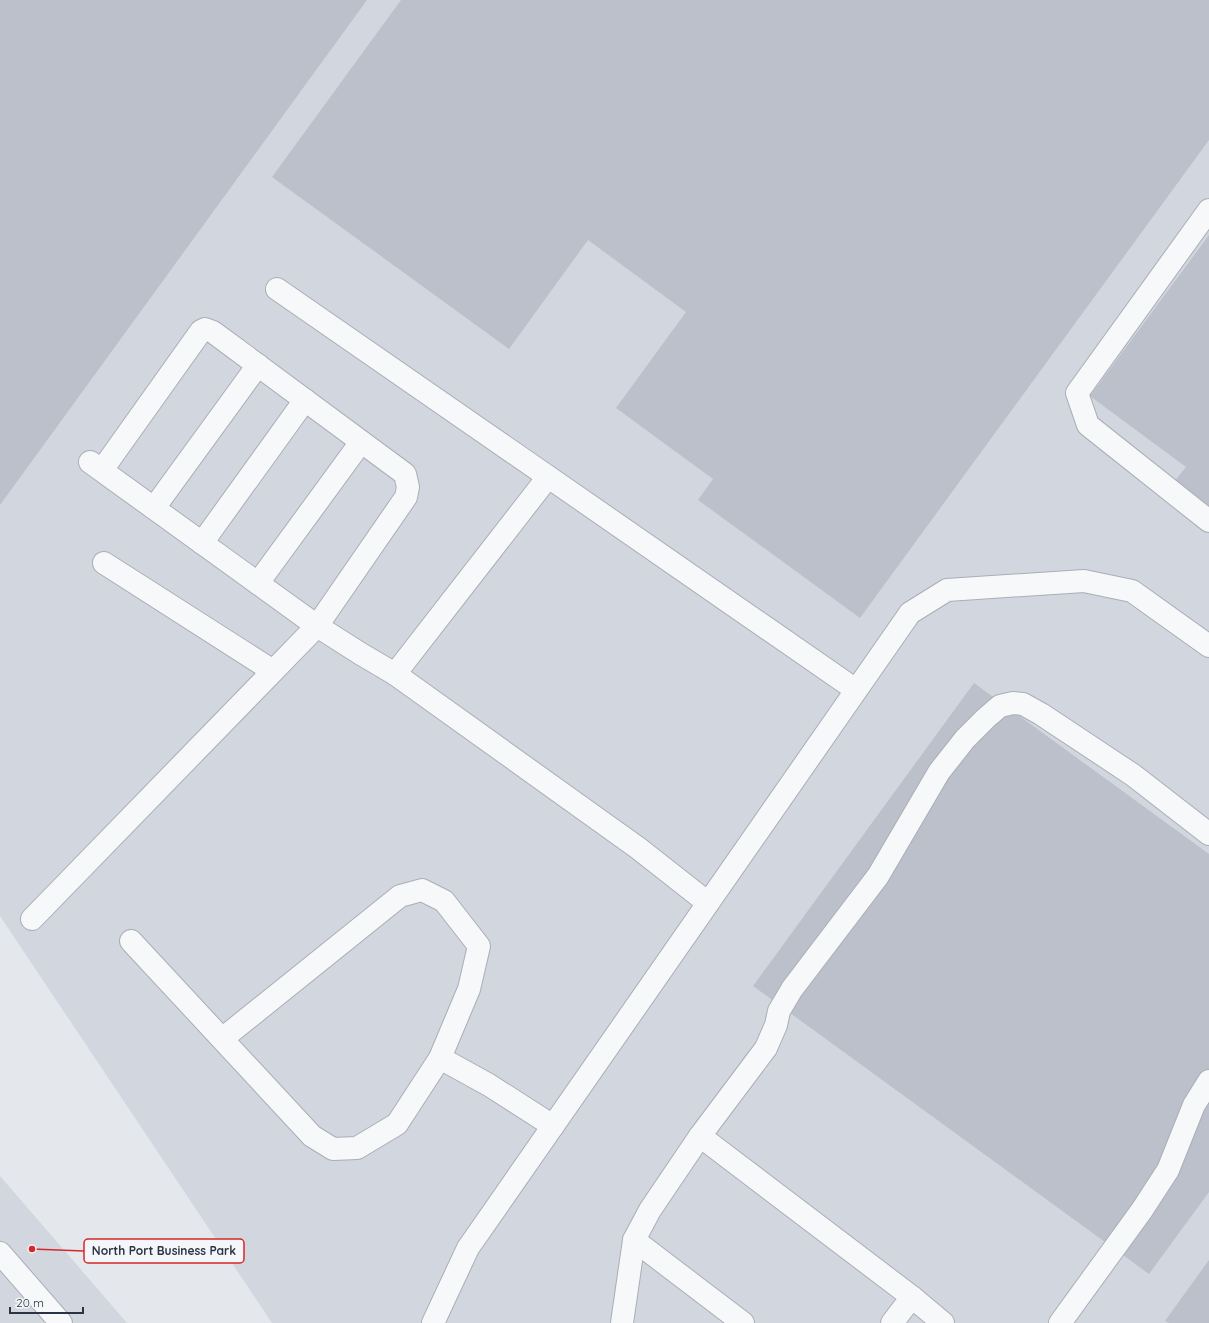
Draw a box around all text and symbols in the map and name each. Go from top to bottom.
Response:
callout: North Port Business Park [84,1239,244,1263]
text: North Port Business Park [92,1243,236,1258]
scale bar [10,1289,83,1315]
text: 20 m [16,1295,44,1310]

